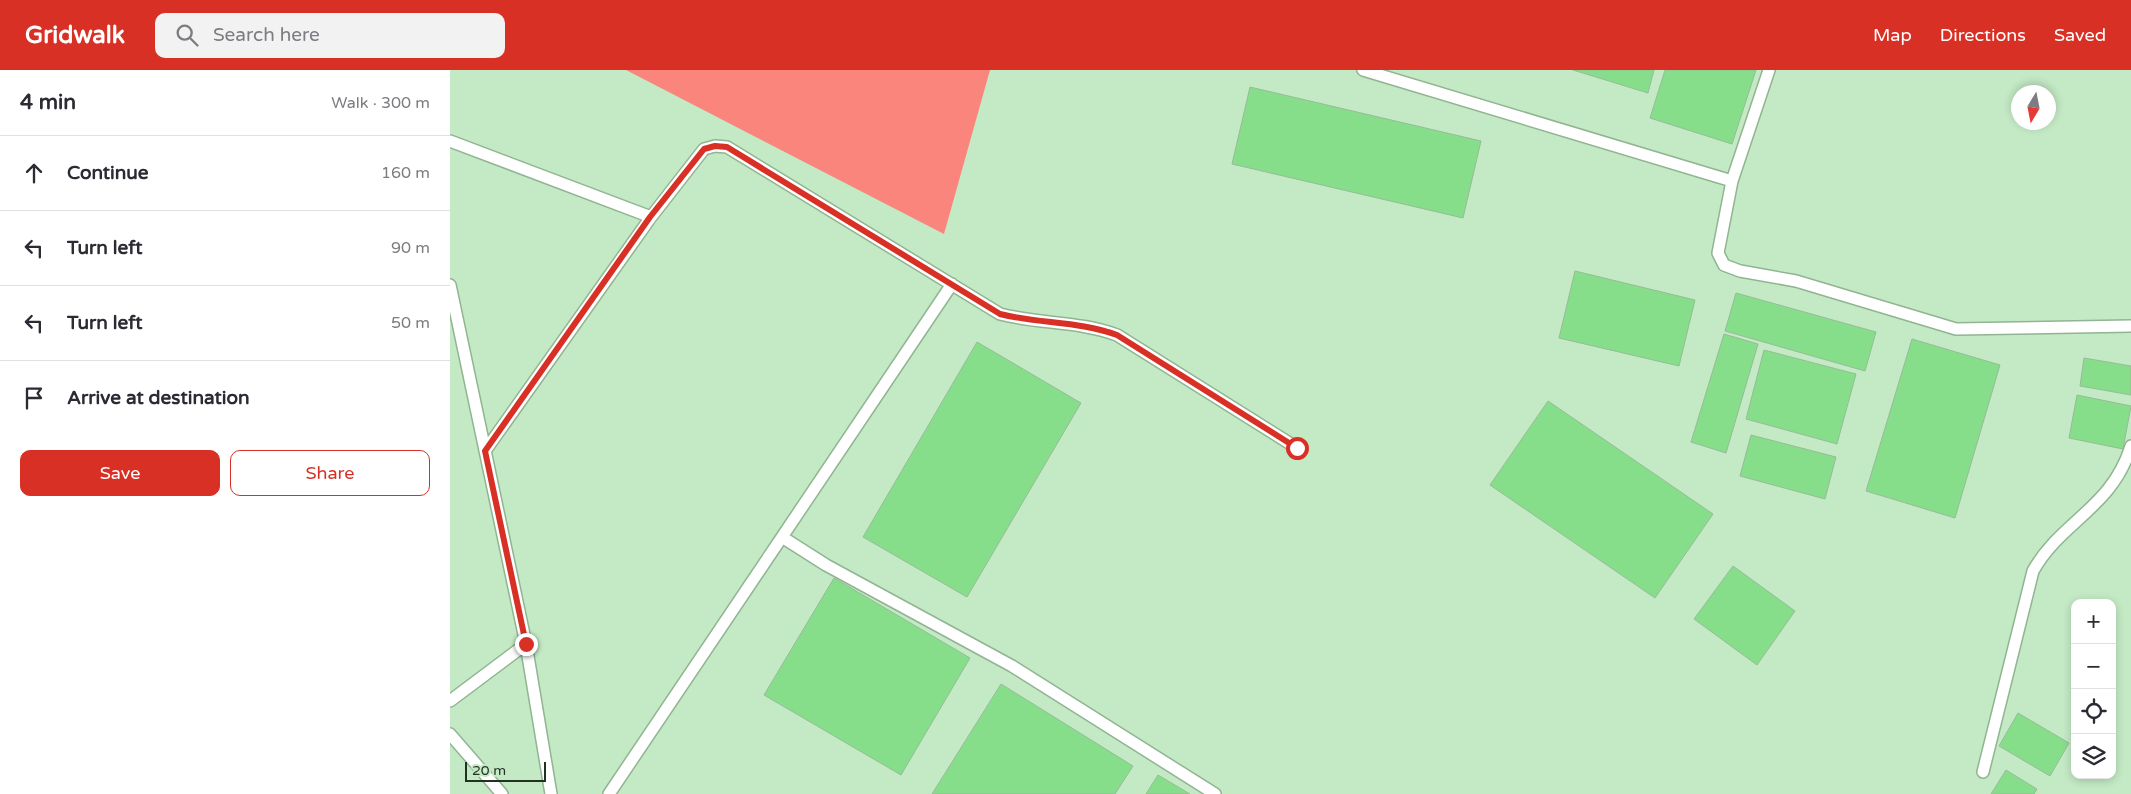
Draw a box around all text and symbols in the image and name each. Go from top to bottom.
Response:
search box [155,13,505,58]
text: Gridwalk [25,21,125,50]
icon: search [173,21,201,49]
text: Search here [213,24,320,46]
text: Map [1873,24,1912,46]
text: Directions [1940,24,2026,46]
text: Saved [2054,24,2106,46]
north arrow [2011,85,2056,130]
text: 4 min [20,90,76,115]
text: Walk · 300 m [331,93,430,113]
icon: ahead [20,159,48,187]
text: Continue [67,162,149,184]
text: 160 m [381,163,430,183]
icon: left [20,234,48,262]
text: Turn left [67,237,143,259]
text: 90 m [391,238,430,258]
icon: left [20,309,48,337]
text: Turn left [67,312,143,334]
text: 50 m [391,313,430,333]
icon: arrive [20,384,48,412]
text: Arrive at destination [67,387,250,409]
route start [1286,437,1309,460]
button: Save [20,450,220,496]
button: Share [230,450,430,496]
map controls [2071,599,2116,779]
button: + [2071,599,2116,644]
route end [515,633,538,656]
button: − [2071,644,2116,689]
button: locate [2071,689,2116,734]
button: layers [2071,734,2116,779]
scale bar [465,759,546,782]
text: 20 m [472,762,506,779]

